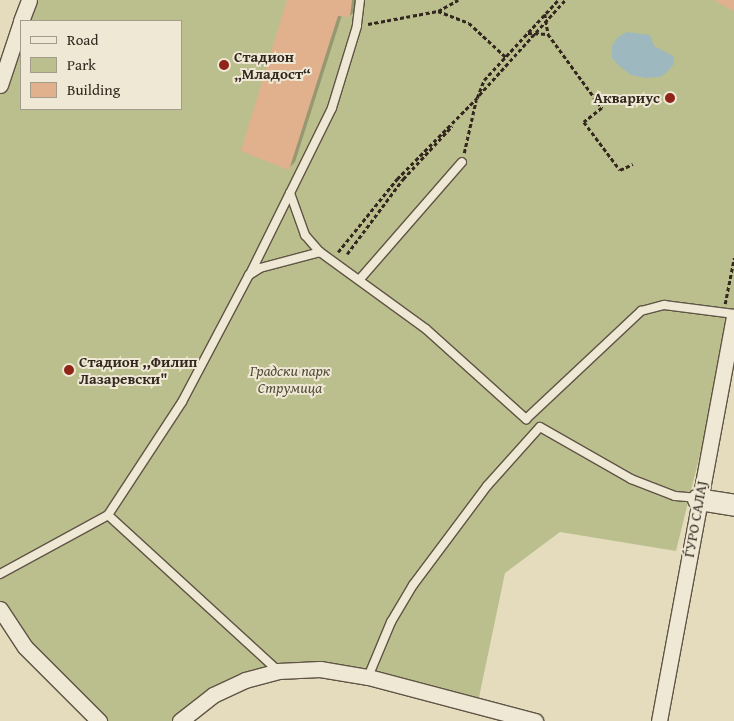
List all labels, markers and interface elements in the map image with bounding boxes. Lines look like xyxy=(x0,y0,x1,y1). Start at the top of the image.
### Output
legend xyxy=(20,20,182,110)
text: Road xyxy=(67,29,98,50)
place label: Стадион „Младост“ xyxy=(234,47,311,82)
text: Park xyxy=(67,54,96,75)
marker: Стадион „Младост“ xyxy=(218,59,230,71)
text: Building xyxy=(67,79,120,100)
place label: Аквариус xyxy=(593,89,660,107)
marker: Аквариус xyxy=(664,92,676,104)
place label: Стадион ,,Филип Лазаревски" xyxy=(79,352,198,387)
park label: Градски парк Струмица xyxy=(250,361,330,396)
marker: Стадион ,,Филип Лазаревски" xyxy=(63,364,75,376)
street label: ЃУРО САЛАЈ xyxy=(679,479,711,559)

